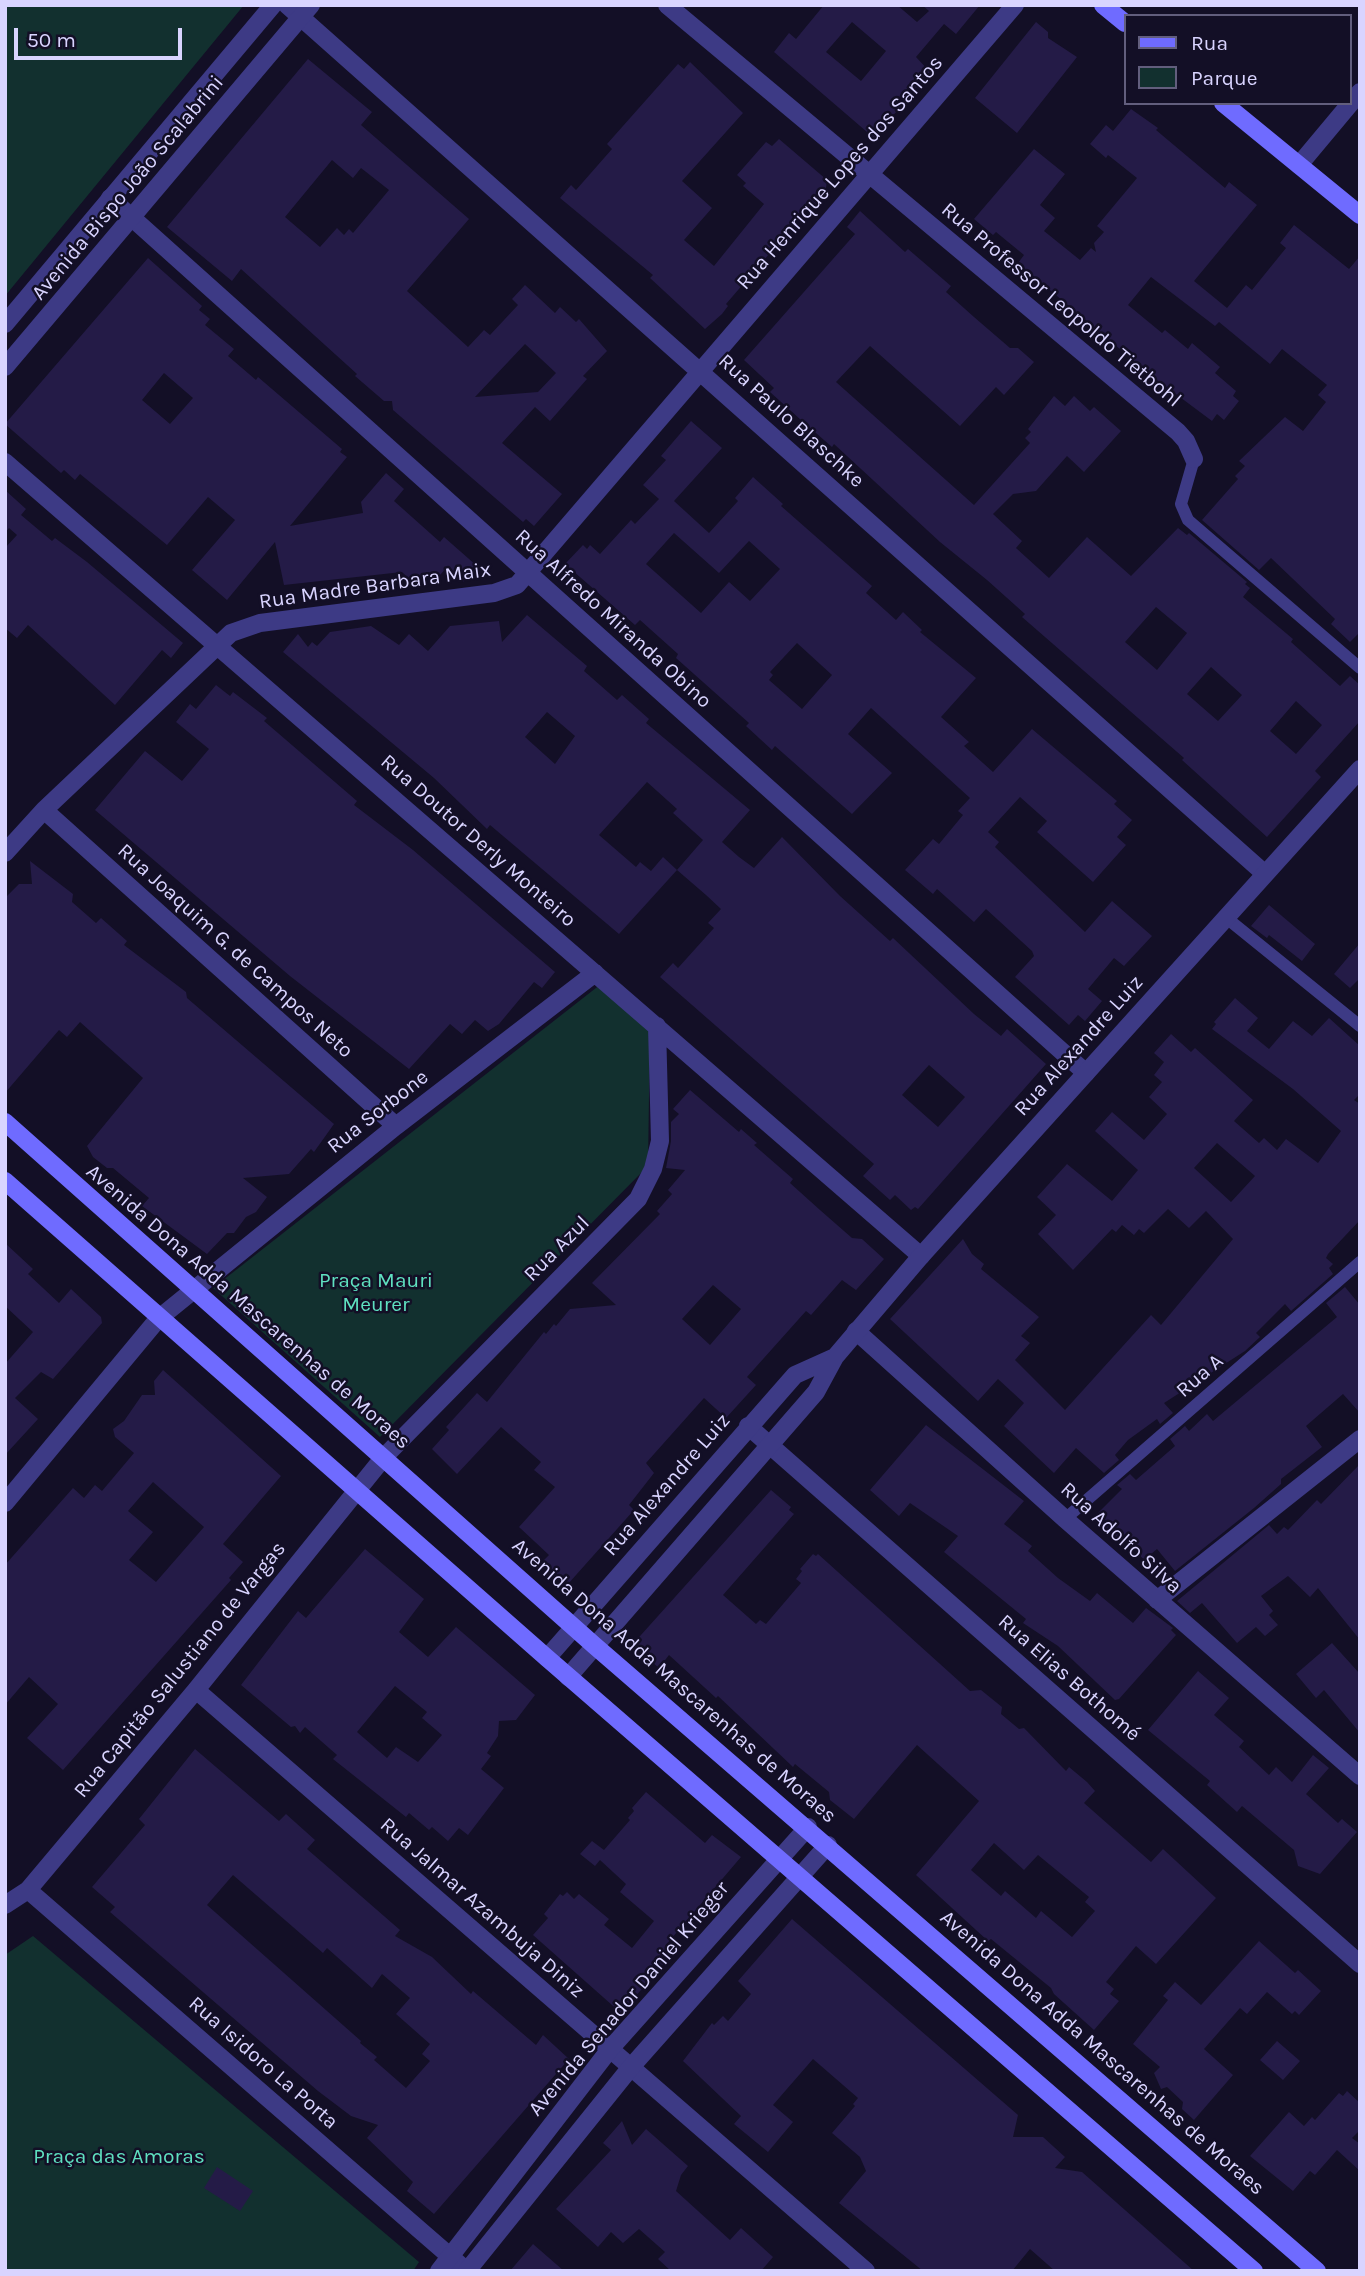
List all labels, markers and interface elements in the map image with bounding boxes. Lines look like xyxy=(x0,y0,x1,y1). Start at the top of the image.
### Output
scale bar xyxy=(18,14,186,58)
legend xyxy=(1124,14,1351,105)
text: 50 m xyxy=(27,28,76,52)
text: Rua xyxy=(1191,31,1228,55)
street label: Rua Henrique Lopes dos Santos xyxy=(731,51,949,295)
text: Parque xyxy=(1191,66,1258,90)
street label: Avenida Bispo João Scalabrini xyxy=(27,70,229,306)
street label: Rua Professor Leopoldo Tietbohl xyxy=(936,197,1186,413)
street label: Rua Paulo Blaschke xyxy=(713,349,869,493)
street label: Rua Alfredo Miranda Obino xyxy=(510,524,716,714)
street label: Rua Madre Barbara Maix xyxy=(257,557,493,615)
street label: Rua Doutor Derly Monteiro xyxy=(375,749,581,933)
street label: Rua Joaquim G. de Campos Neto xyxy=(112,838,358,1064)
street label: Rua Alexandre Luiz xyxy=(1009,971,1149,1121)
street label: Rua Sorbone xyxy=(322,1065,434,1159)
street label: Avenida Dona Adda Mascarenhas de Moraes xyxy=(81,1159,415,1455)
street label: Rua Azul xyxy=(519,1211,595,1287)
park label: Praça Mauri Meurer xyxy=(319,1268,433,1318)
street label: Rua A xyxy=(1171,1349,1229,1403)
street label: Rua Alexandre Luiz xyxy=(598,1409,736,1561)
street label: Rua Adolfo Silva xyxy=(1055,1477,1187,1599)
street label: Avenida Dona Adda Mascarenhas de Moraes xyxy=(507,1533,841,1829)
street label: Rua Capitão Salustiano de Vargas xyxy=(69,1537,291,1803)
street label: Rua Elias Bothomé xyxy=(993,1609,1145,1747)
street label: Rua Jalmar Azambuja Diniz xyxy=(375,1812,589,2004)
street label: Avenida Senador Daniel Krieger xyxy=(523,1876,735,2122)
street label: Avenida Dona Adda Mascarenhas de Moraes xyxy=(935,1905,1269,2201)
street label: Rua Isidoro La Porta xyxy=(183,1991,343,2135)
park label: Praça das Amoras xyxy=(33,2144,205,2170)

